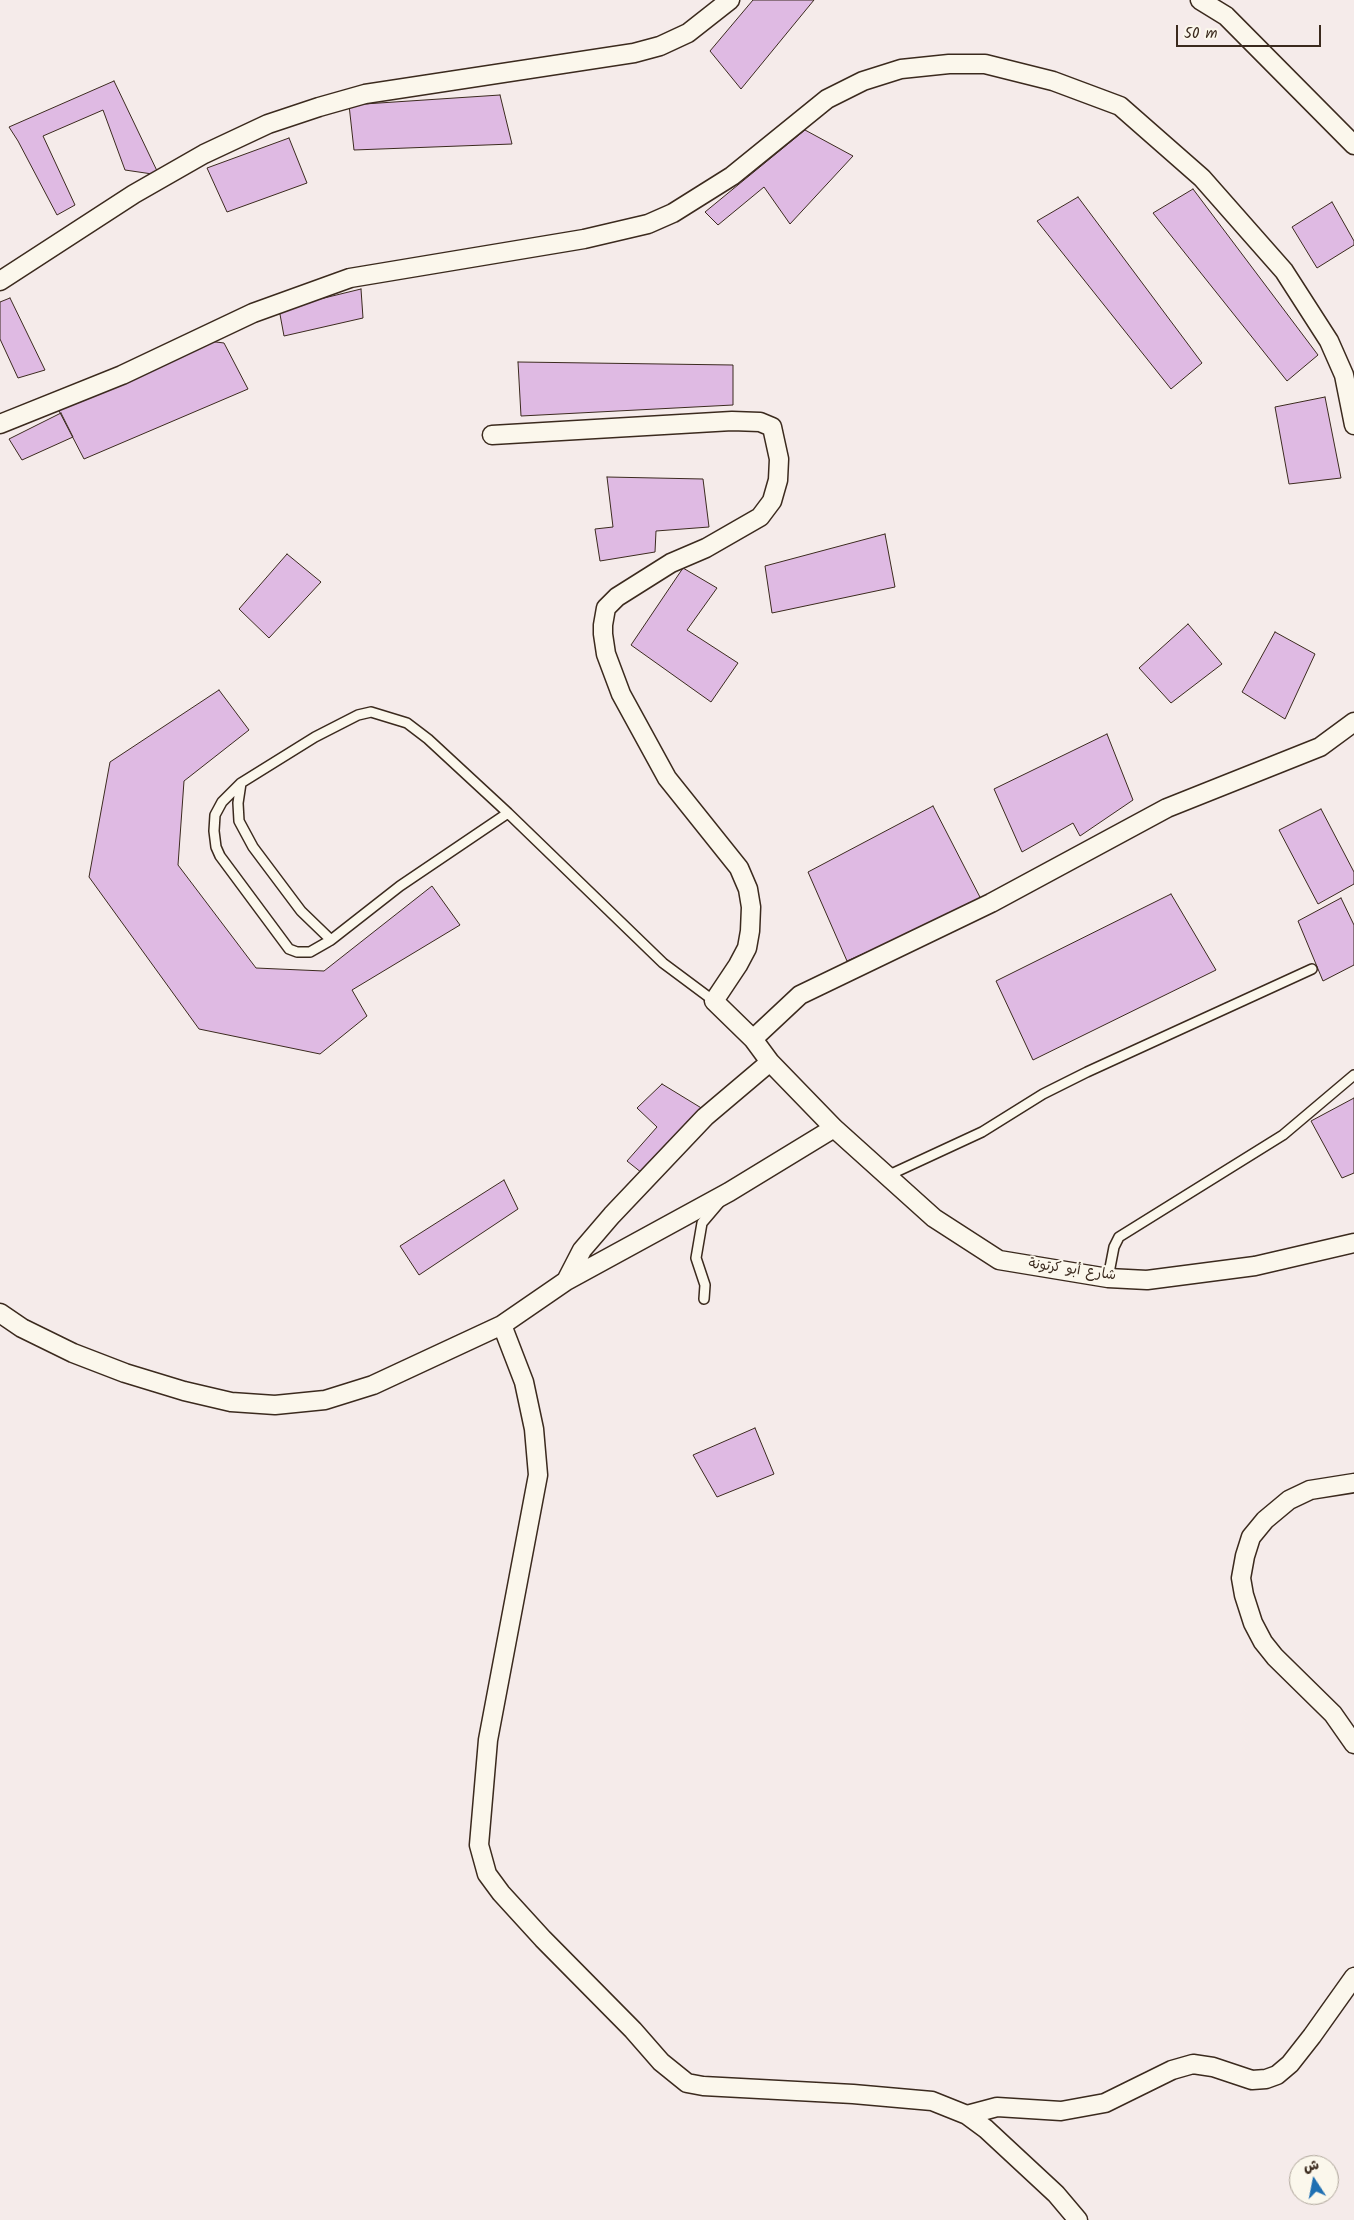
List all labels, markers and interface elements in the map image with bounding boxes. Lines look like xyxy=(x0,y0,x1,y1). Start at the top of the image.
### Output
scale bar xyxy=(1179,15,1324,47)
text: 50 m xyxy=(1184,22,1218,46)
street label: شارع أبو كرتونة xyxy=(1027,1257,1117,1285)
text: ش xyxy=(1302,2154,1321,2179)
north arrow xyxy=(1289,2155,1339,2205)

